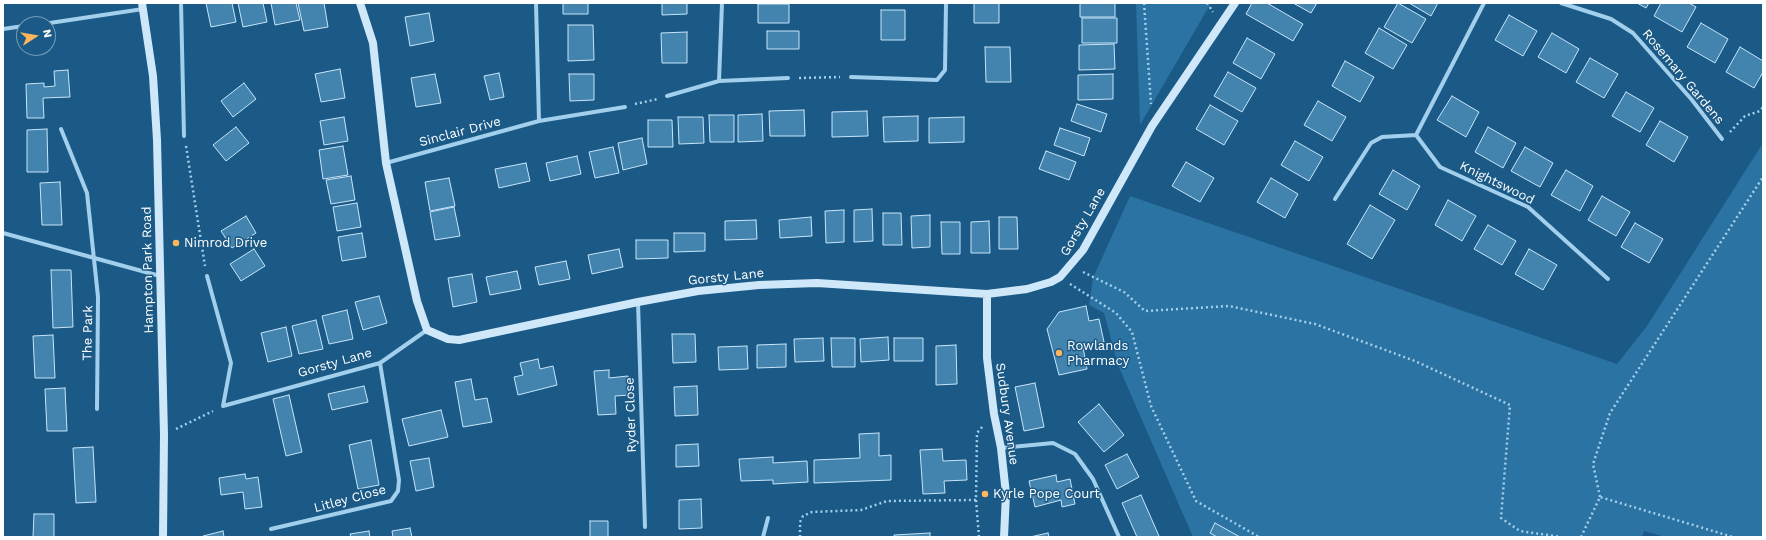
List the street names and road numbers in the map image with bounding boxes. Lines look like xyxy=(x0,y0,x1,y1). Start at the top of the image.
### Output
street label: Rosemary Gardens xyxy=(1639,26,1727,128)
street label: Sinclair Drive xyxy=(417,114,503,150)
street label: Knightswood xyxy=(1457,158,1537,208)
street label: Gorsty Lane xyxy=(1057,185,1109,259)
street label: Hampton Park Road xyxy=(139,206,157,334)
street label: Gorsty Lane xyxy=(687,265,765,289)
street label: The Park xyxy=(80,305,96,361)
street label: Gorsty Lane xyxy=(296,345,374,381)
street label: Sudbury Avenue xyxy=(992,362,1022,466)
street label: Ryder Close xyxy=(622,377,640,453)
street label: Litley Close xyxy=(312,482,388,516)

